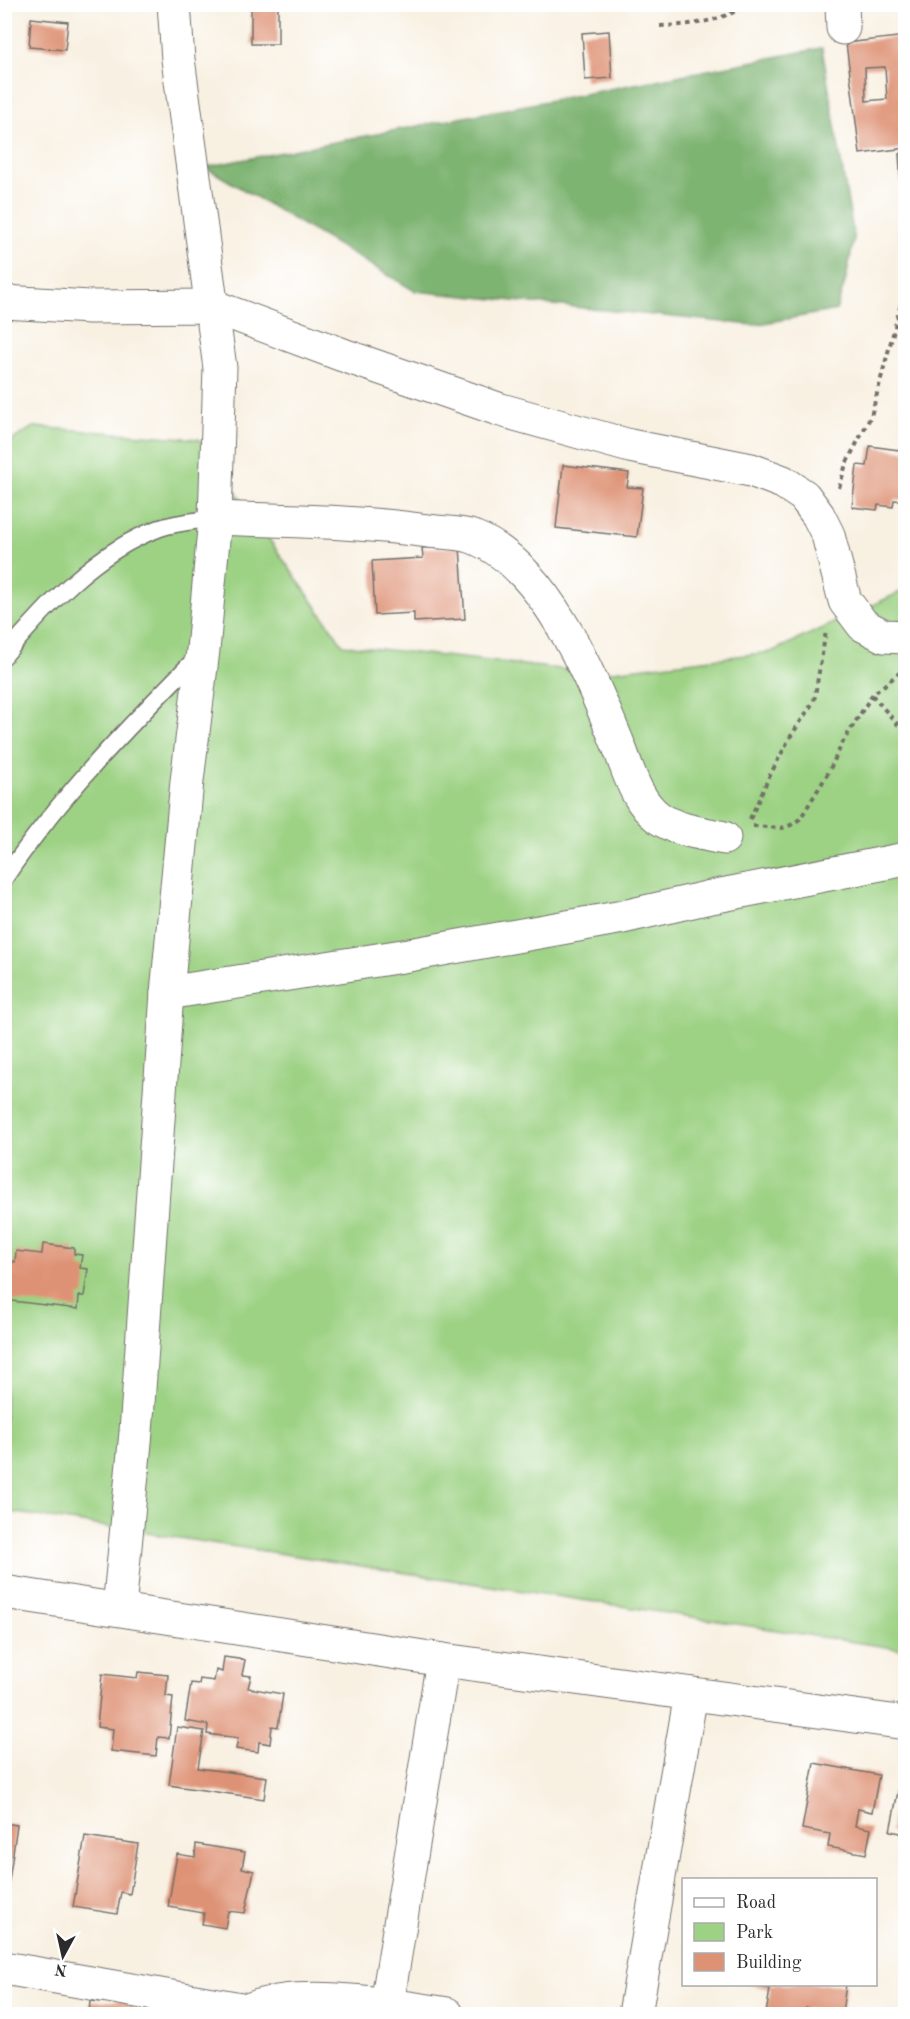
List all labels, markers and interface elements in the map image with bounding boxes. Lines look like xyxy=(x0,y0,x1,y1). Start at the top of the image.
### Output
legend xyxy=(682,1878,877,1986)
text: Road xyxy=(736,1894,776,1912)
text: Park xyxy=(736,1924,773,1942)
north arrow xyxy=(33,1926,93,1986)
text: Building xyxy=(736,1954,802,1972)
text: N xyxy=(53,1960,68,1978)

